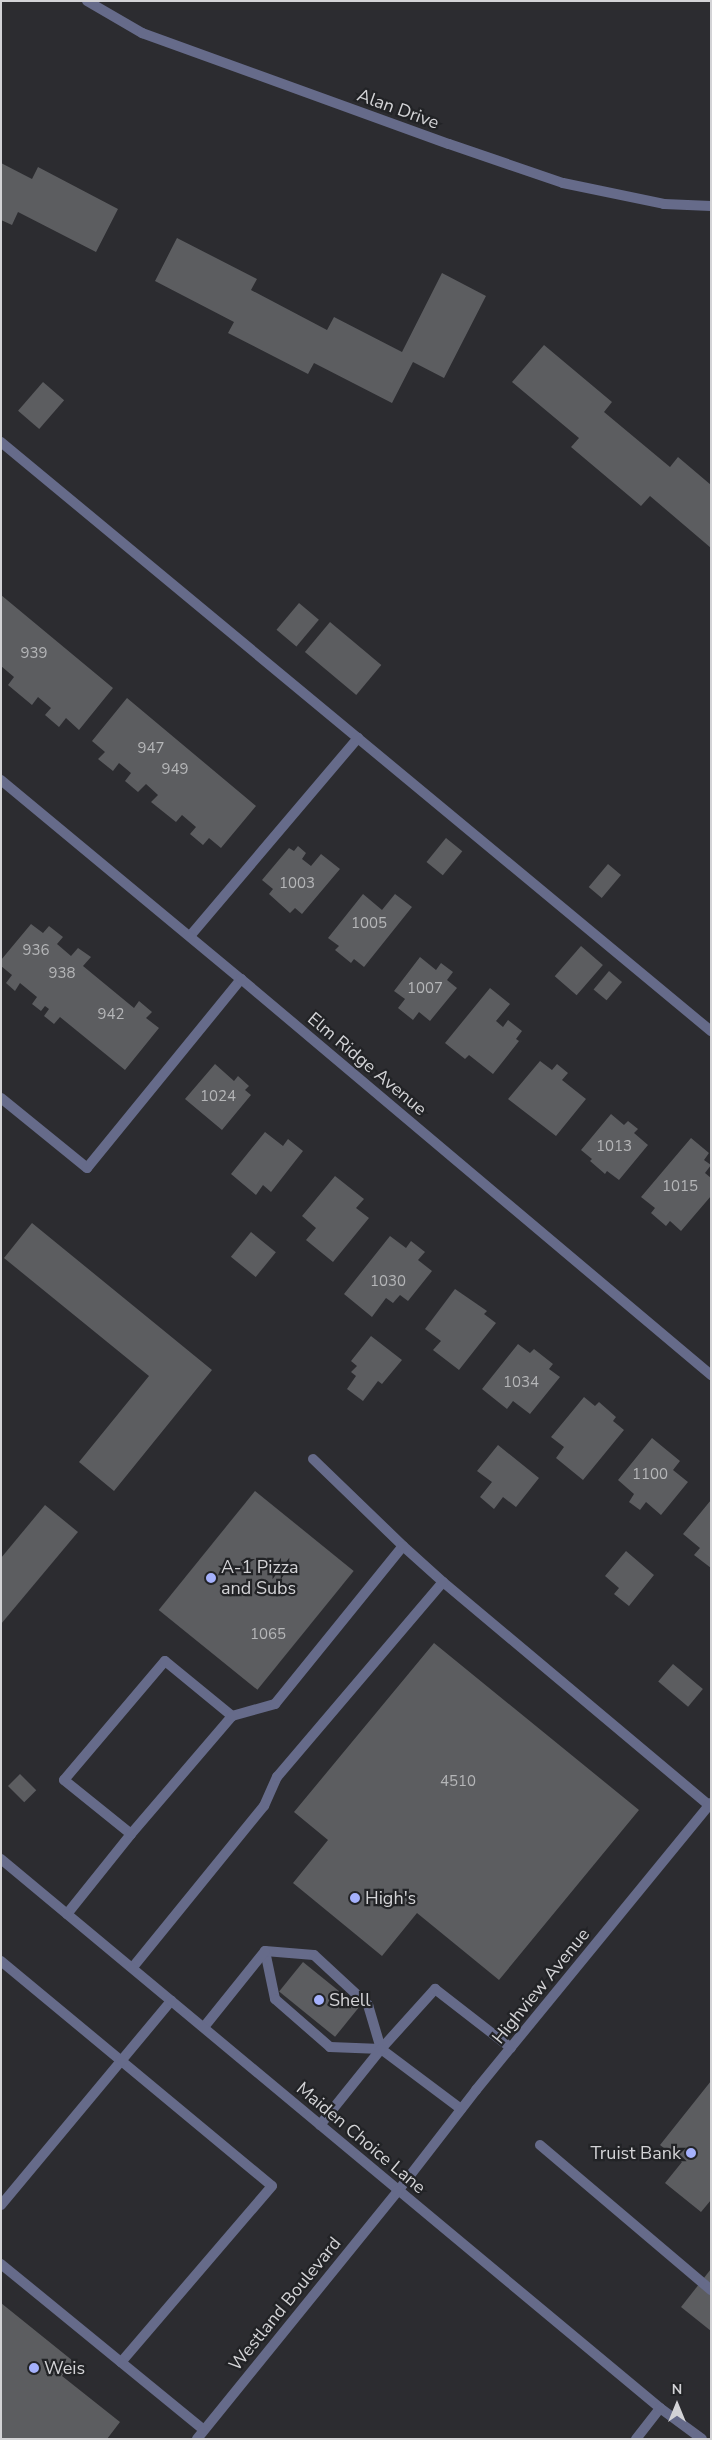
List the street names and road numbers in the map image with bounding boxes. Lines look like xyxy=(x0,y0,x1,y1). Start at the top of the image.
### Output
street label: Alan Drive xyxy=(354,84,442,134)
street label: Elm Ridge Avenue xyxy=(303,1008,431,1120)
street label: Highview Avenue xyxy=(488,1924,594,2048)
street label: Maiden Choice Lane xyxy=(292,2078,430,2198)
street label: Westland Boulevard xyxy=(224,2233,346,2375)

